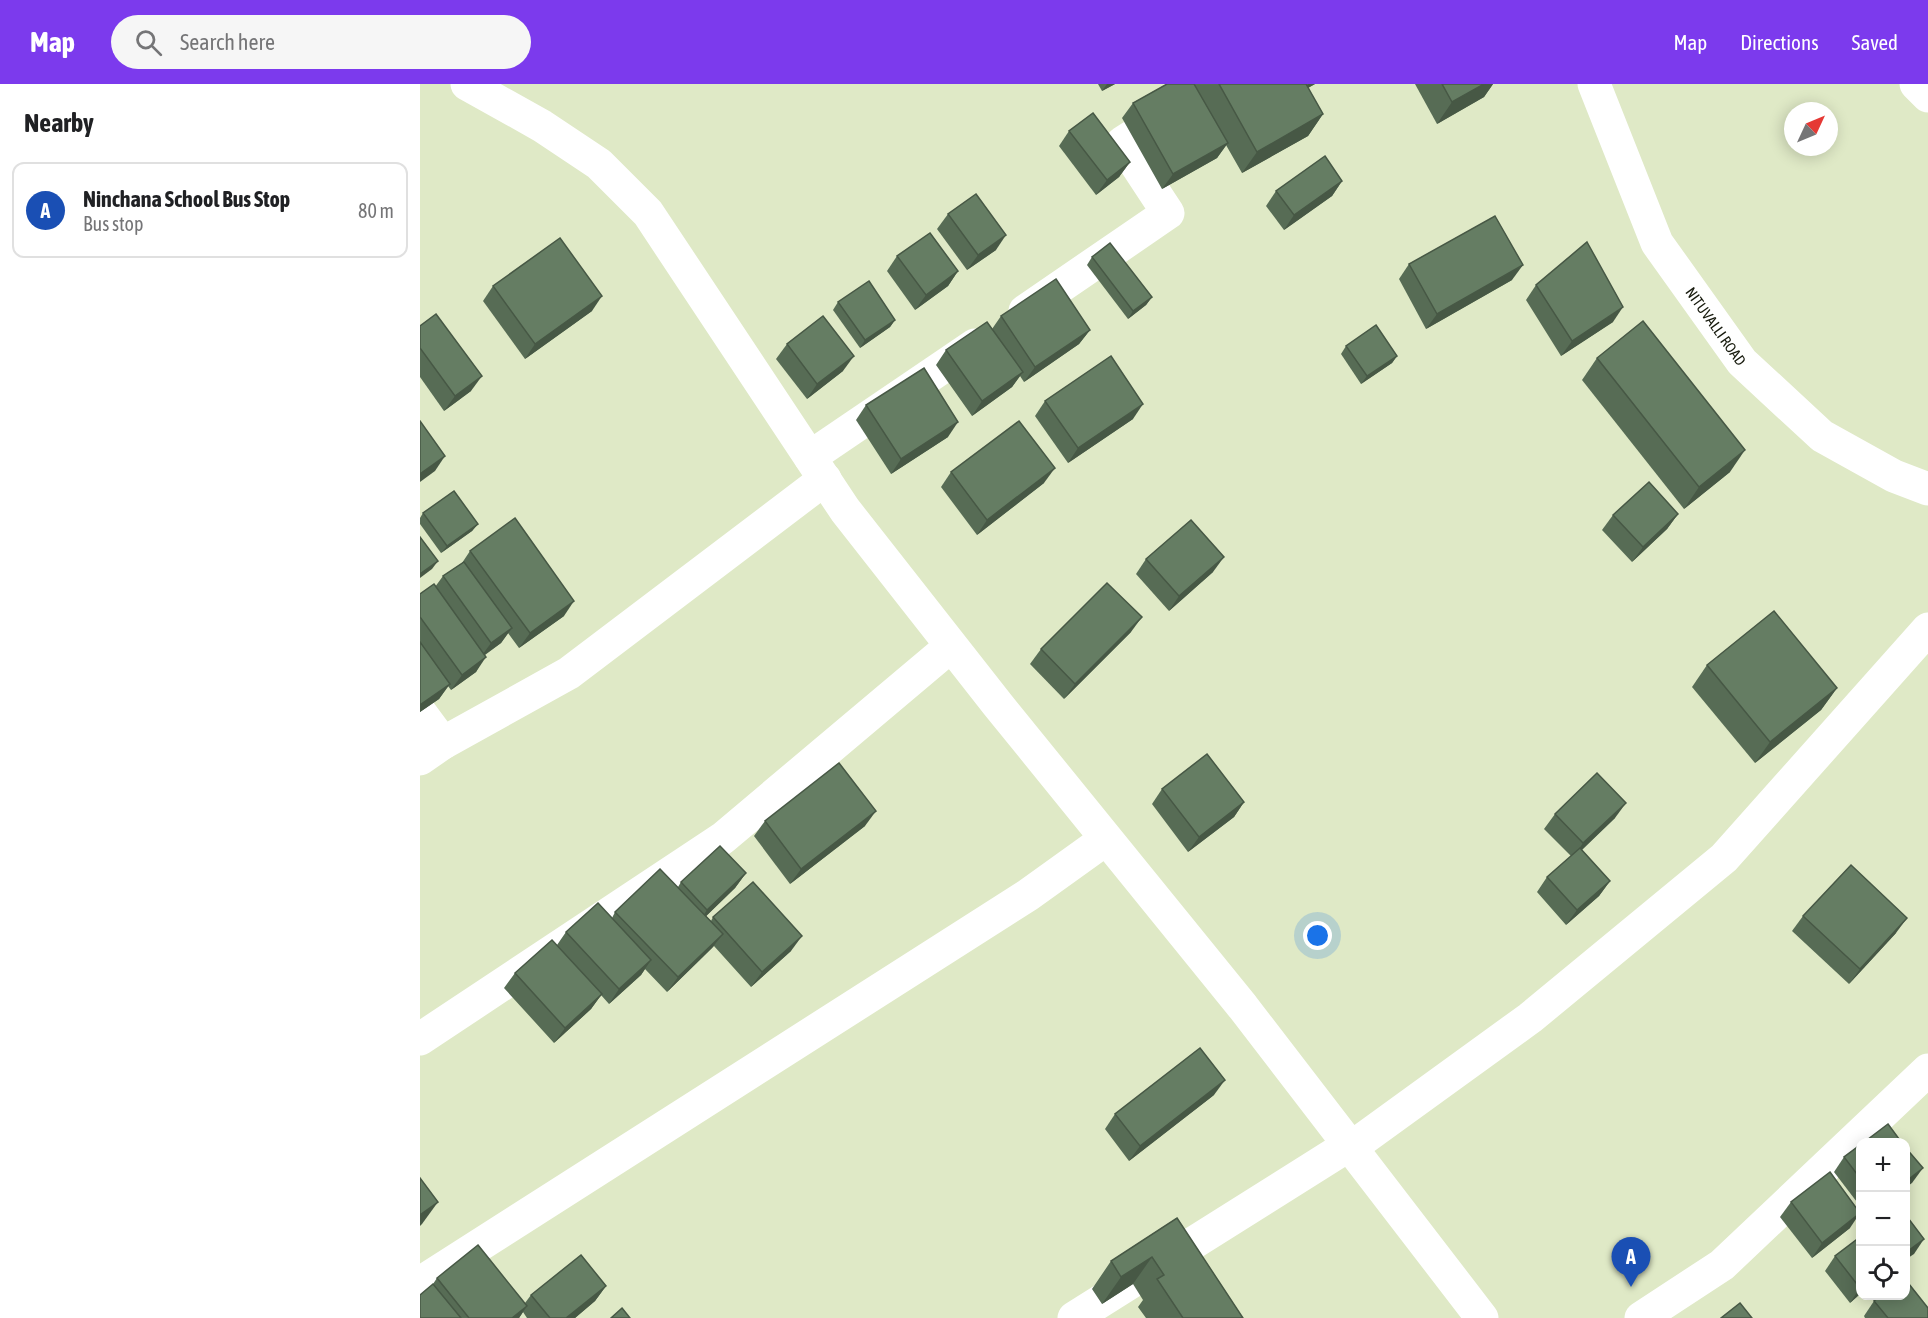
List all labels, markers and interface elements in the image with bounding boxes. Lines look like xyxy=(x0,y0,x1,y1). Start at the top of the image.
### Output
search box xyxy=(111,15,531,69)
text: Map xyxy=(30,26,75,58)
icon: search xyxy=(132,26,165,59)
text: Search here xyxy=(180,29,275,55)
text: Map xyxy=(1673,30,1707,54)
text: Directions xyxy=(1740,30,1819,54)
text: Saved xyxy=(1852,30,1898,54)
north arrow xyxy=(1784,102,1838,156)
text: Nearby xyxy=(24,108,94,138)
text: Ninchana School Bus Stop xyxy=(83,186,290,212)
text: A xyxy=(41,199,50,222)
text: 80 m xyxy=(358,199,394,222)
text: Bus stop xyxy=(83,212,143,235)
street label: NITUVALLI ROAD xyxy=(1683,284,1750,368)
your location xyxy=(1303,921,1332,950)
map controls xyxy=(1856,1138,1910,1300)
button: + xyxy=(1856,1138,1910,1192)
button: − xyxy=(1856,1192,1910,1246)
pin: A xyxy=(1612,1238,1650,1287)
button: locate xyxy=(1856,1246,1910,1300)

